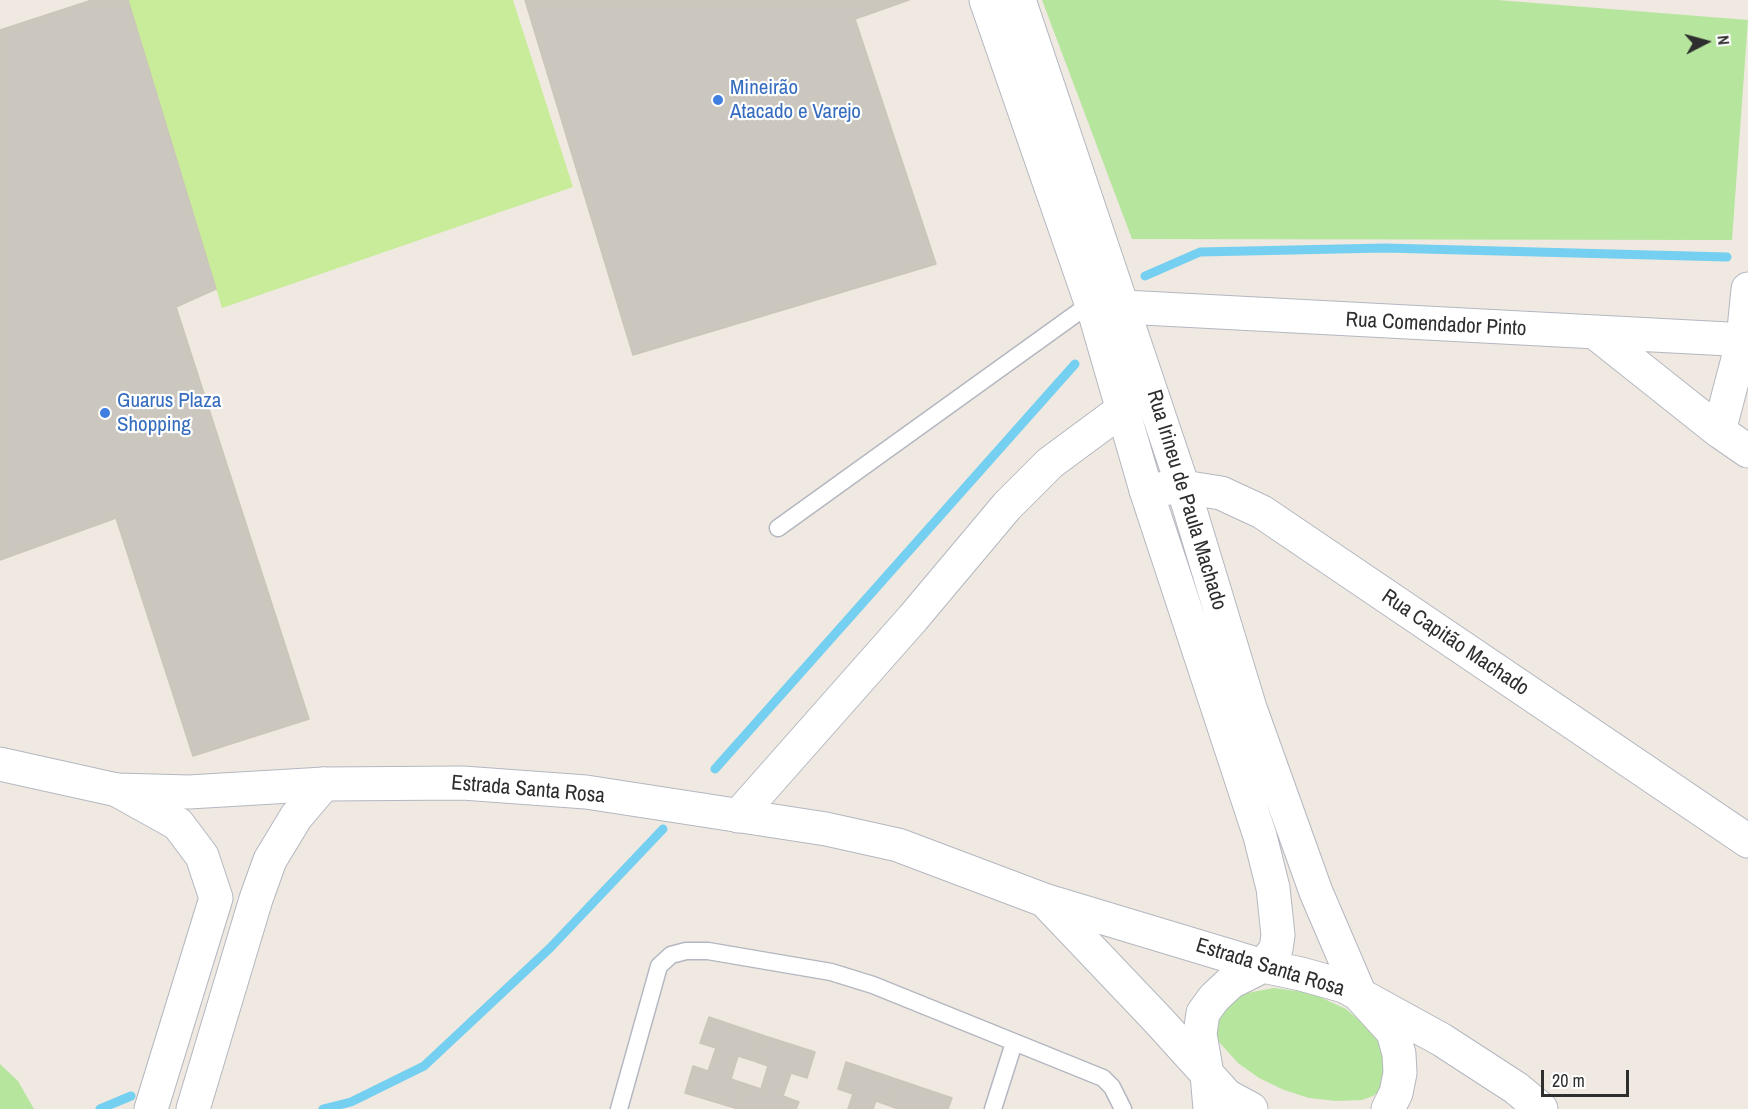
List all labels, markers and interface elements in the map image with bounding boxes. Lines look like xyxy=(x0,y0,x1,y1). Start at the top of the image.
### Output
north arrow xyxy=(1676,12,1736,72)
text: N xyxy=(1712,34,1735,46)
place label: Mineirão Atacado e Varejo xyxy=(730,75,861,125)
marker: Mineirão Atacado e Varejo xyxy=(711,93,725,107)
street label: Rua Comendador Pinto xyxy=(1345,308,1527,342)
street label: Rua Irineu de Paula Machado xyxy=(1141,387,1231,613)
place label: Guarus Plaza Shopping xyxy=(117,388,221,438)
marker: Guarus Plaza Shopping xyxy=(98,406,112,420)
street label: Rua Capitão Machado xyxy=(1377,584,1533,702)
street label: Estrada Santa Rosa xyxy=(450,771,606,809)
street label: Estrada Santa Rosa xyxy=(1193,933,1347,1003)
scale bar xyxy=(1544,1058,1632,1096)
text: 20 m xyxy=(1552,1068,1585,1093)

